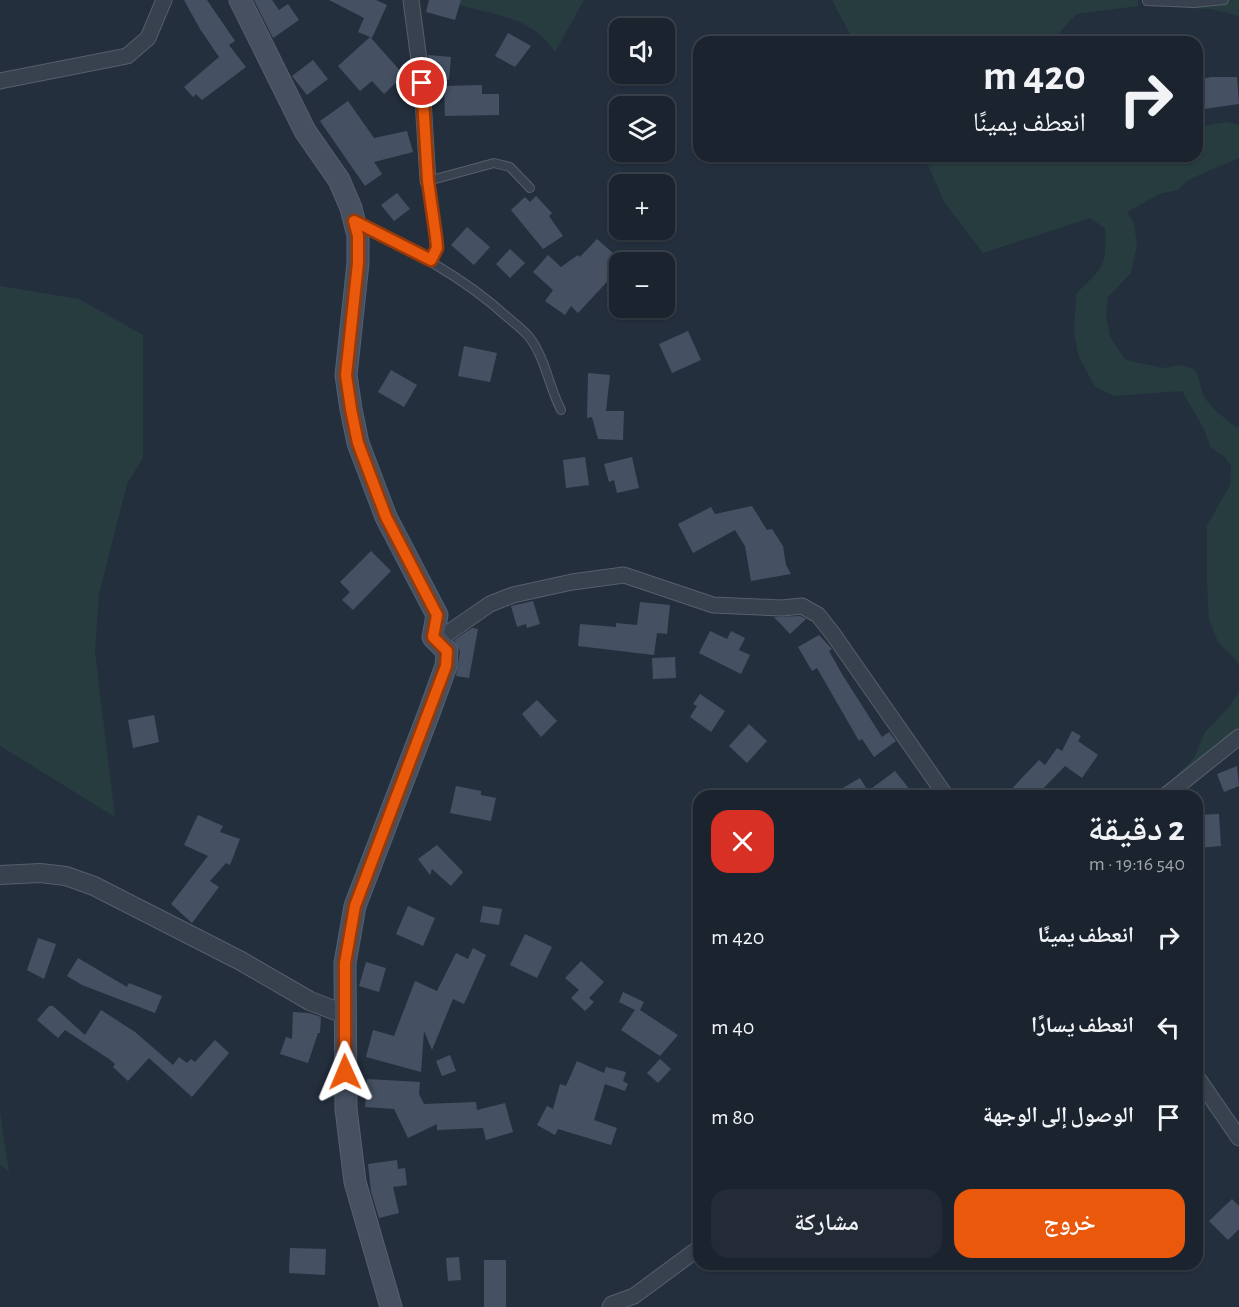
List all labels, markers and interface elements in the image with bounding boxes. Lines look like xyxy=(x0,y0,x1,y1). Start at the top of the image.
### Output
map controls xyxy=(609,18,675,318)
button: sound xyxy=(609,18,675,84)
text: 420 m xyxy=(983,55,1086,97)
pin xyxy=(396,57,447,108)
icon: right xyxy=(1107,60,1185,138)
icon: arrive xyxy=(405,66,438,99)
button: layers xyxy=(609,96,675,162)
text: انعطف يمينًا xyxy=(973,109,1086,136)
button: + xyxy=(609,174,675,240)
button: − xyxy=(609,252,675,318)
button: close xyxy=(711,810,774,873)
text: 2 دقيقة xyxy=(1088,811,1185,847)
text: 540 m · 19:16 xyxy=(1089,854,1185,874)
icon: right xyxy=(1152,921,1185,954)
text: انعطف يمينًا xyxy=(1037,924,1134,946)
text: 420 m xyxy=(711,926,764,948)
icon: left xyxy=(1152,1011,1185,1044)
text: انعطف يسارًا xyxy=(1031,1014,1134,1036)
text: 40 m xyxy=(711,1016,754,1038)
position arrow xyxy=(313,1040,377,1104)
icon: arrive xyxy=(1152,1101,1185,1134)
text: الوصول إلى الوجهة xyxy=(983,1104,1134,1126)
text: 80 m xyxy=(711,1106,754,1128)
button: مشاركة xyxy=(711,1189,942,1258)
button: خروج xyxy=(954,1189,1185,1258)

